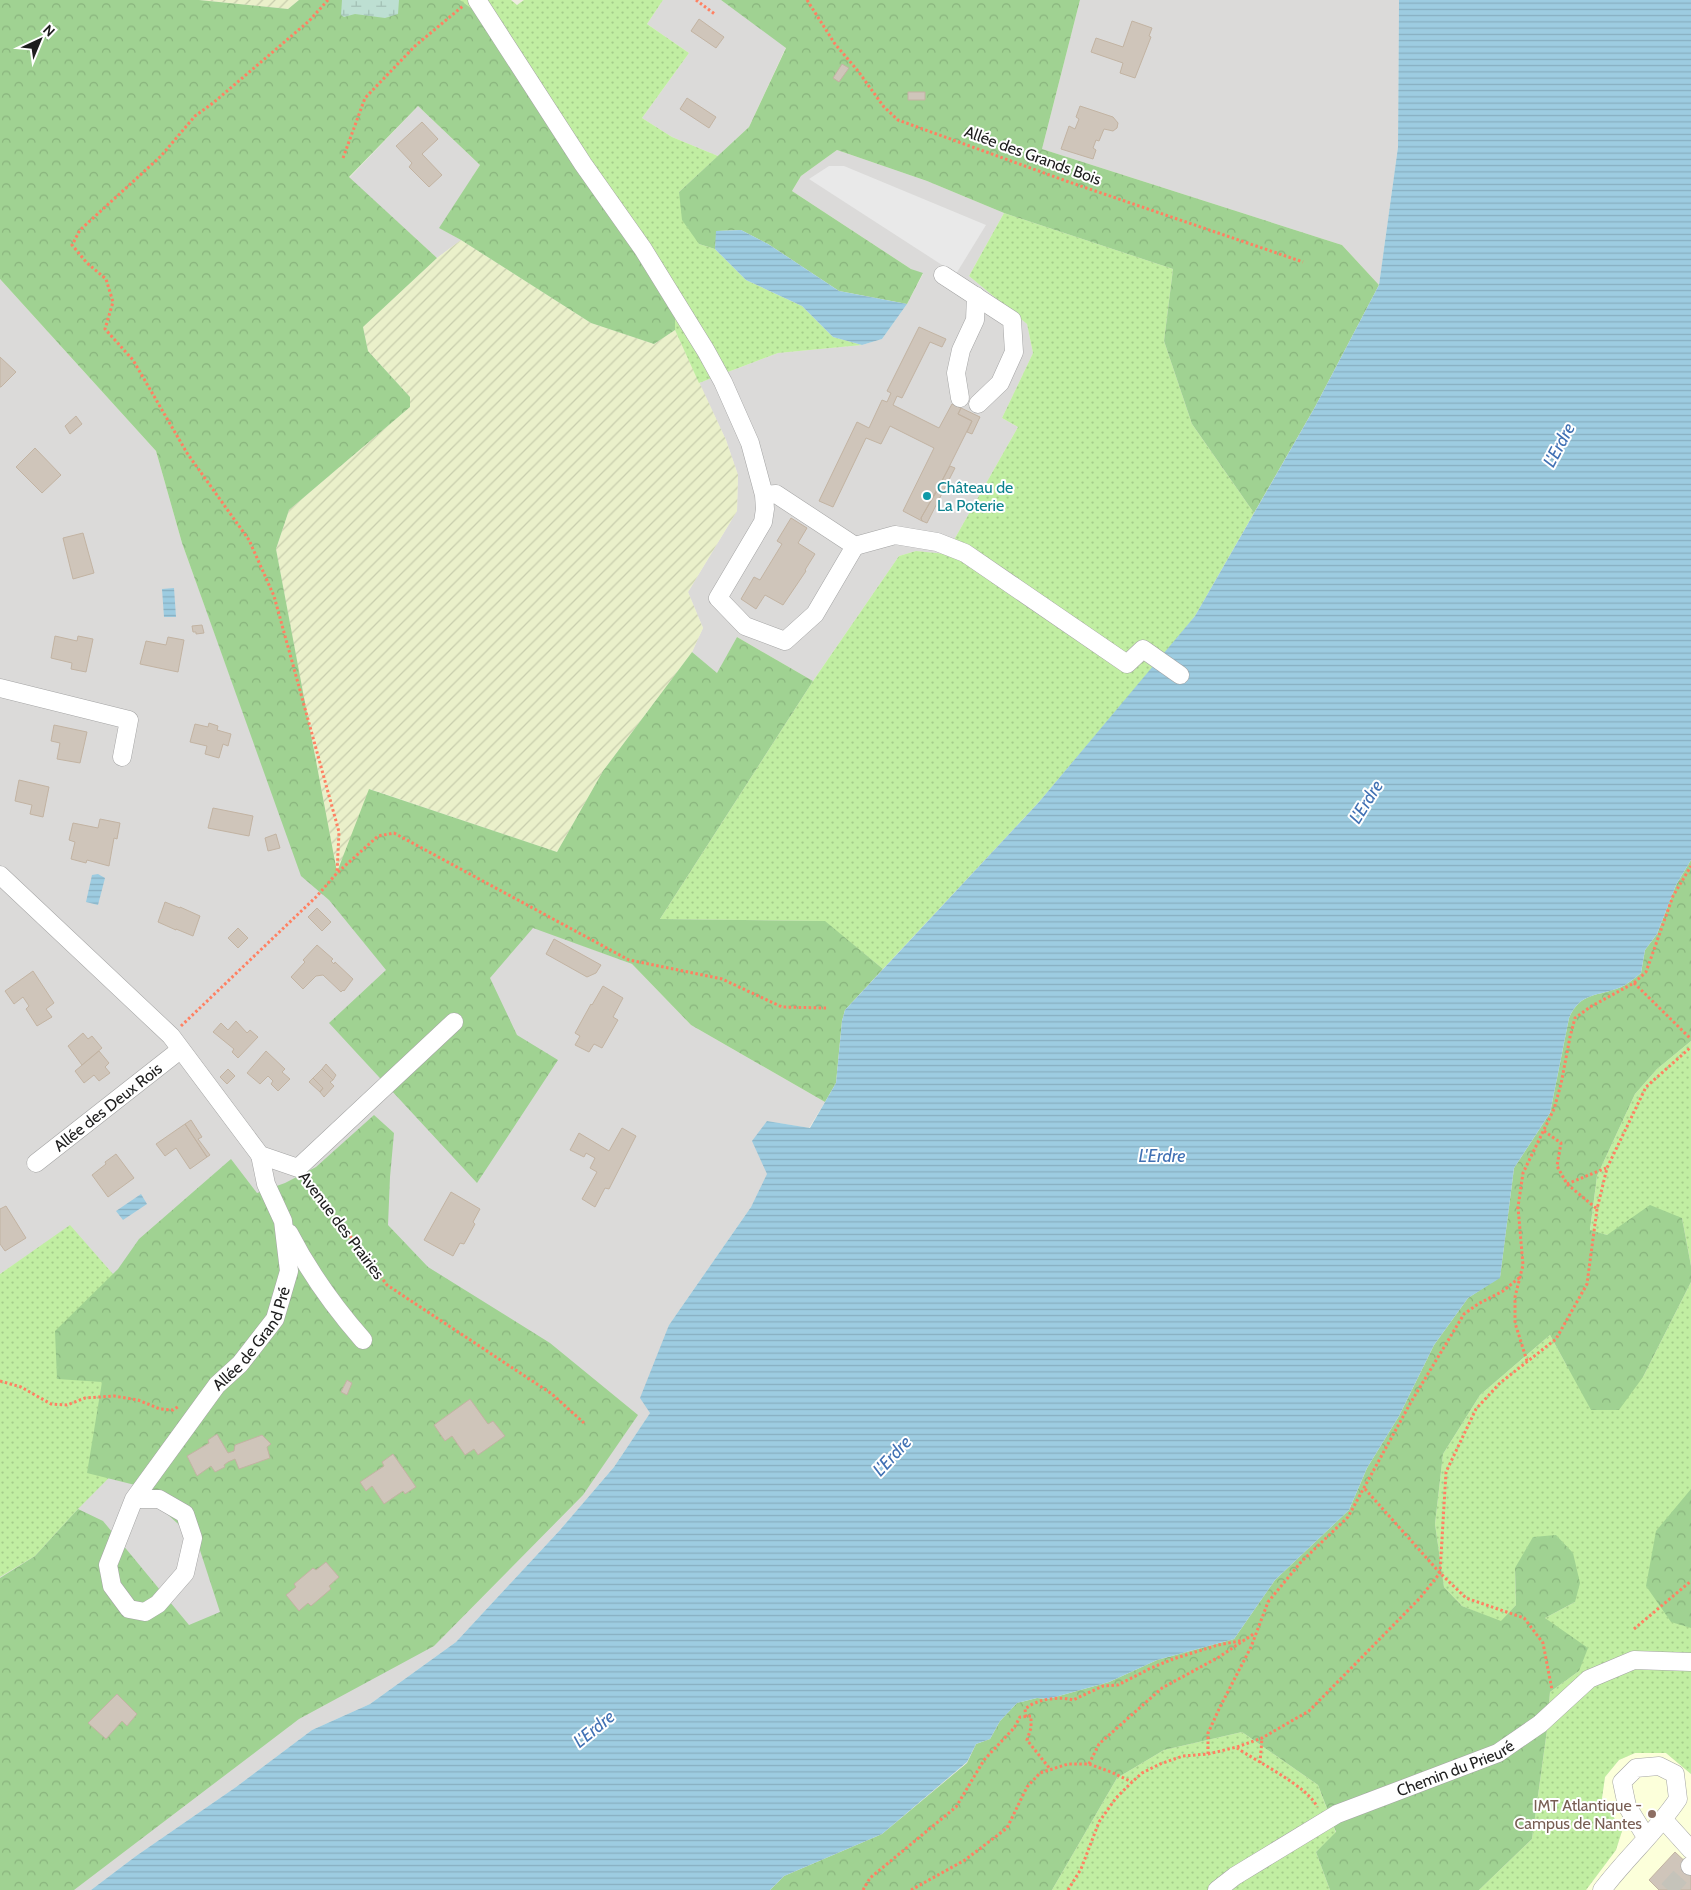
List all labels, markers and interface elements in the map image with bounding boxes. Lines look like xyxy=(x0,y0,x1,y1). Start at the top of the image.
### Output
north arrow xyxy=(15,15,65,65)
text: N xyxy=(39,21,59,41)
street label: Allée des Grands Bois xyxy=(962,122,1104,189)
water label: L'Erdre xyxy=(1538,419,1580,471)
place label: Château de La Poterie xyxy=(937,478,1013,515)
marker: Château de La Poterie xyxy=(921,490,933,502)
water label: L'Erdre xyxy=(1344,776,1388,828)
street label: Allée des Deux Rois xyxy=(50,1059,166,1155)
water label: L'Erdre xyxy=(1139,1145,1185,1167)
street label: Avenue des Prairies xyxy=(295,1168,389,1283)
street label: Allée de Grand Pré xyxy=(209,1284,294,1395)
water label: L'Erdre xyxy=(868,1431,916,1481)
water label: L'Erdre xyxy=(569,1706,619,1752)
street label: Chemin du Prieuré xyxy=(1394,1736,1518,1801)
place label: IMT Atlantique - Campus de Nantes xyxy=(1514,1796,1642,1833)
marker: IMT Atlantique - Campus de Nantes xyxy=(1646,1808,1658,1820)

